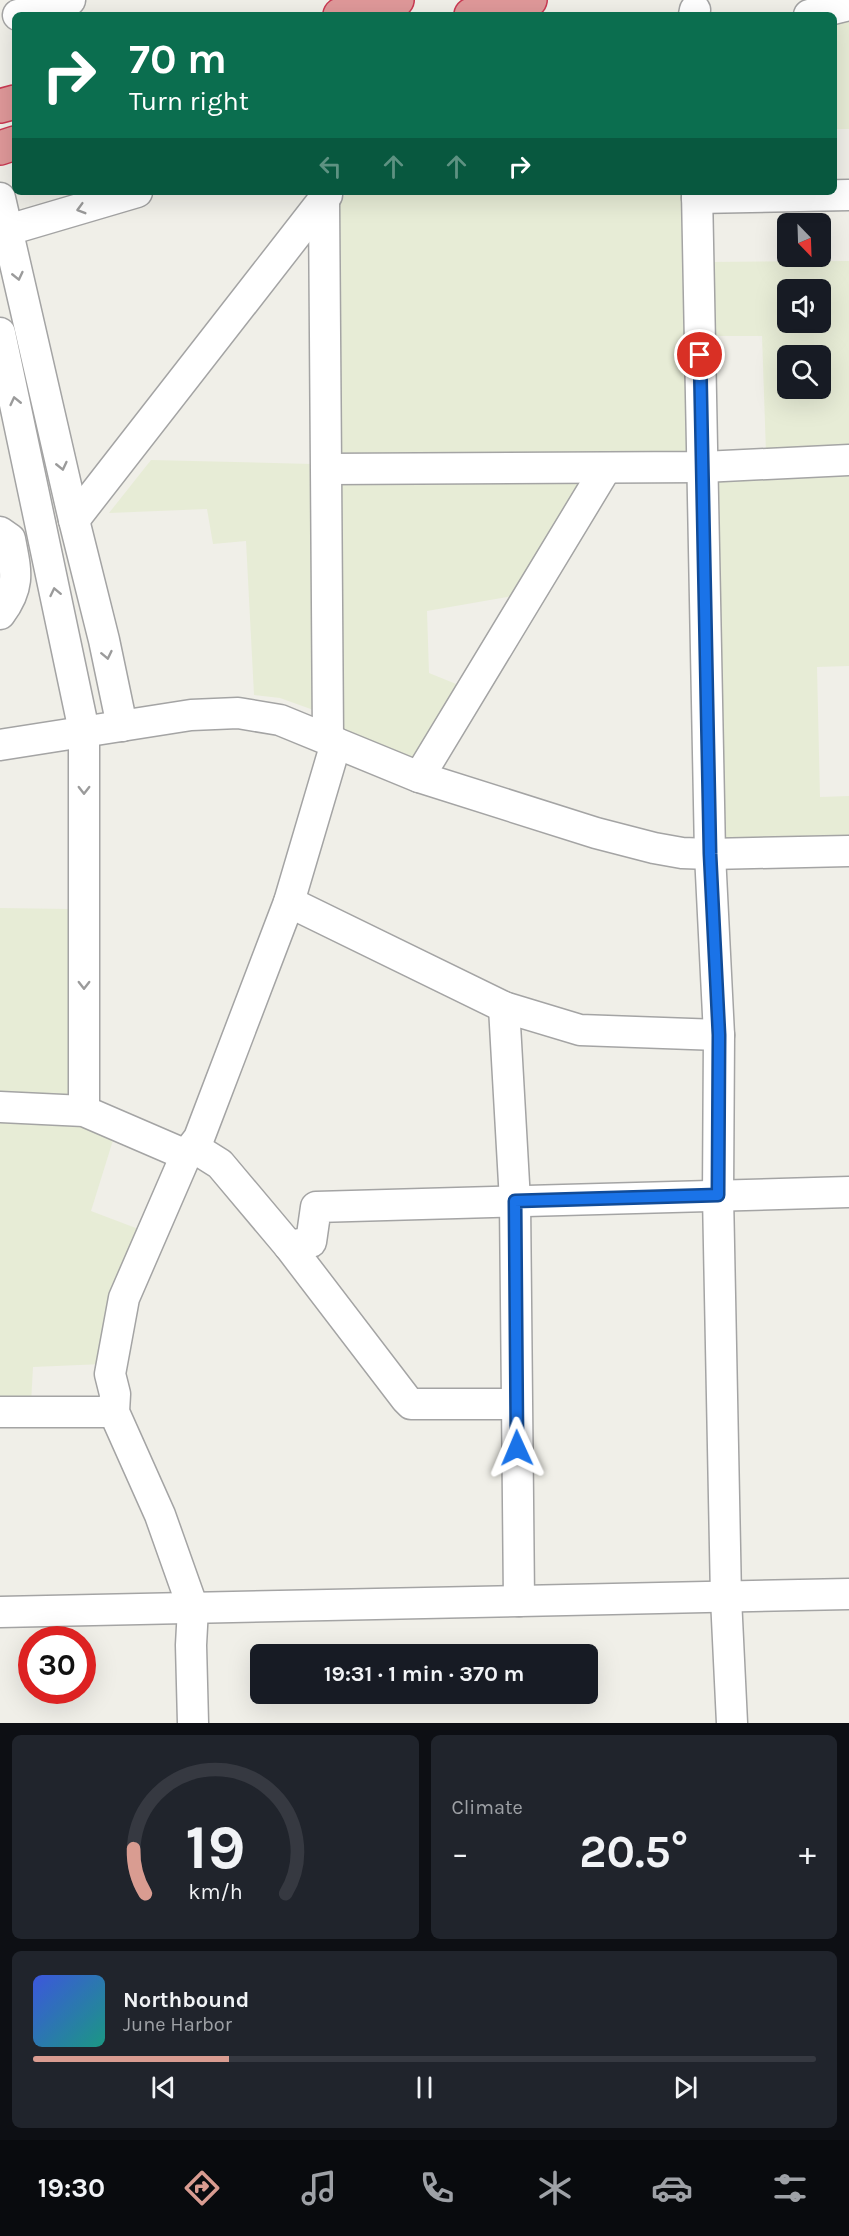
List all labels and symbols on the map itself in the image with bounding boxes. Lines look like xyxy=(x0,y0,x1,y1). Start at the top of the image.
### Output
one-way arrow xyxy=(76,202,87,214)
north arrow xyxy=(777,213,831,267)
one-way arrow xyxy=(11,271,24,281)
pin xyxy=(674,329,725,380)
one-way arrow xyxy=(9,396,22,406)
one-way arrow xyxy=(55,461,68,471)
one-way arrow xyxy=(49,587,62,597)
one-way arrow xyxy=(100,650,113,660)
one-way arrow xyxy=(78,785,90,794)
one-way arrow xyxy=(78,980,90,989)
position arrow xyxy=(485,1416,549,1480)
speed limit sign: 30 xyxy=(18,1626,96,1704)

